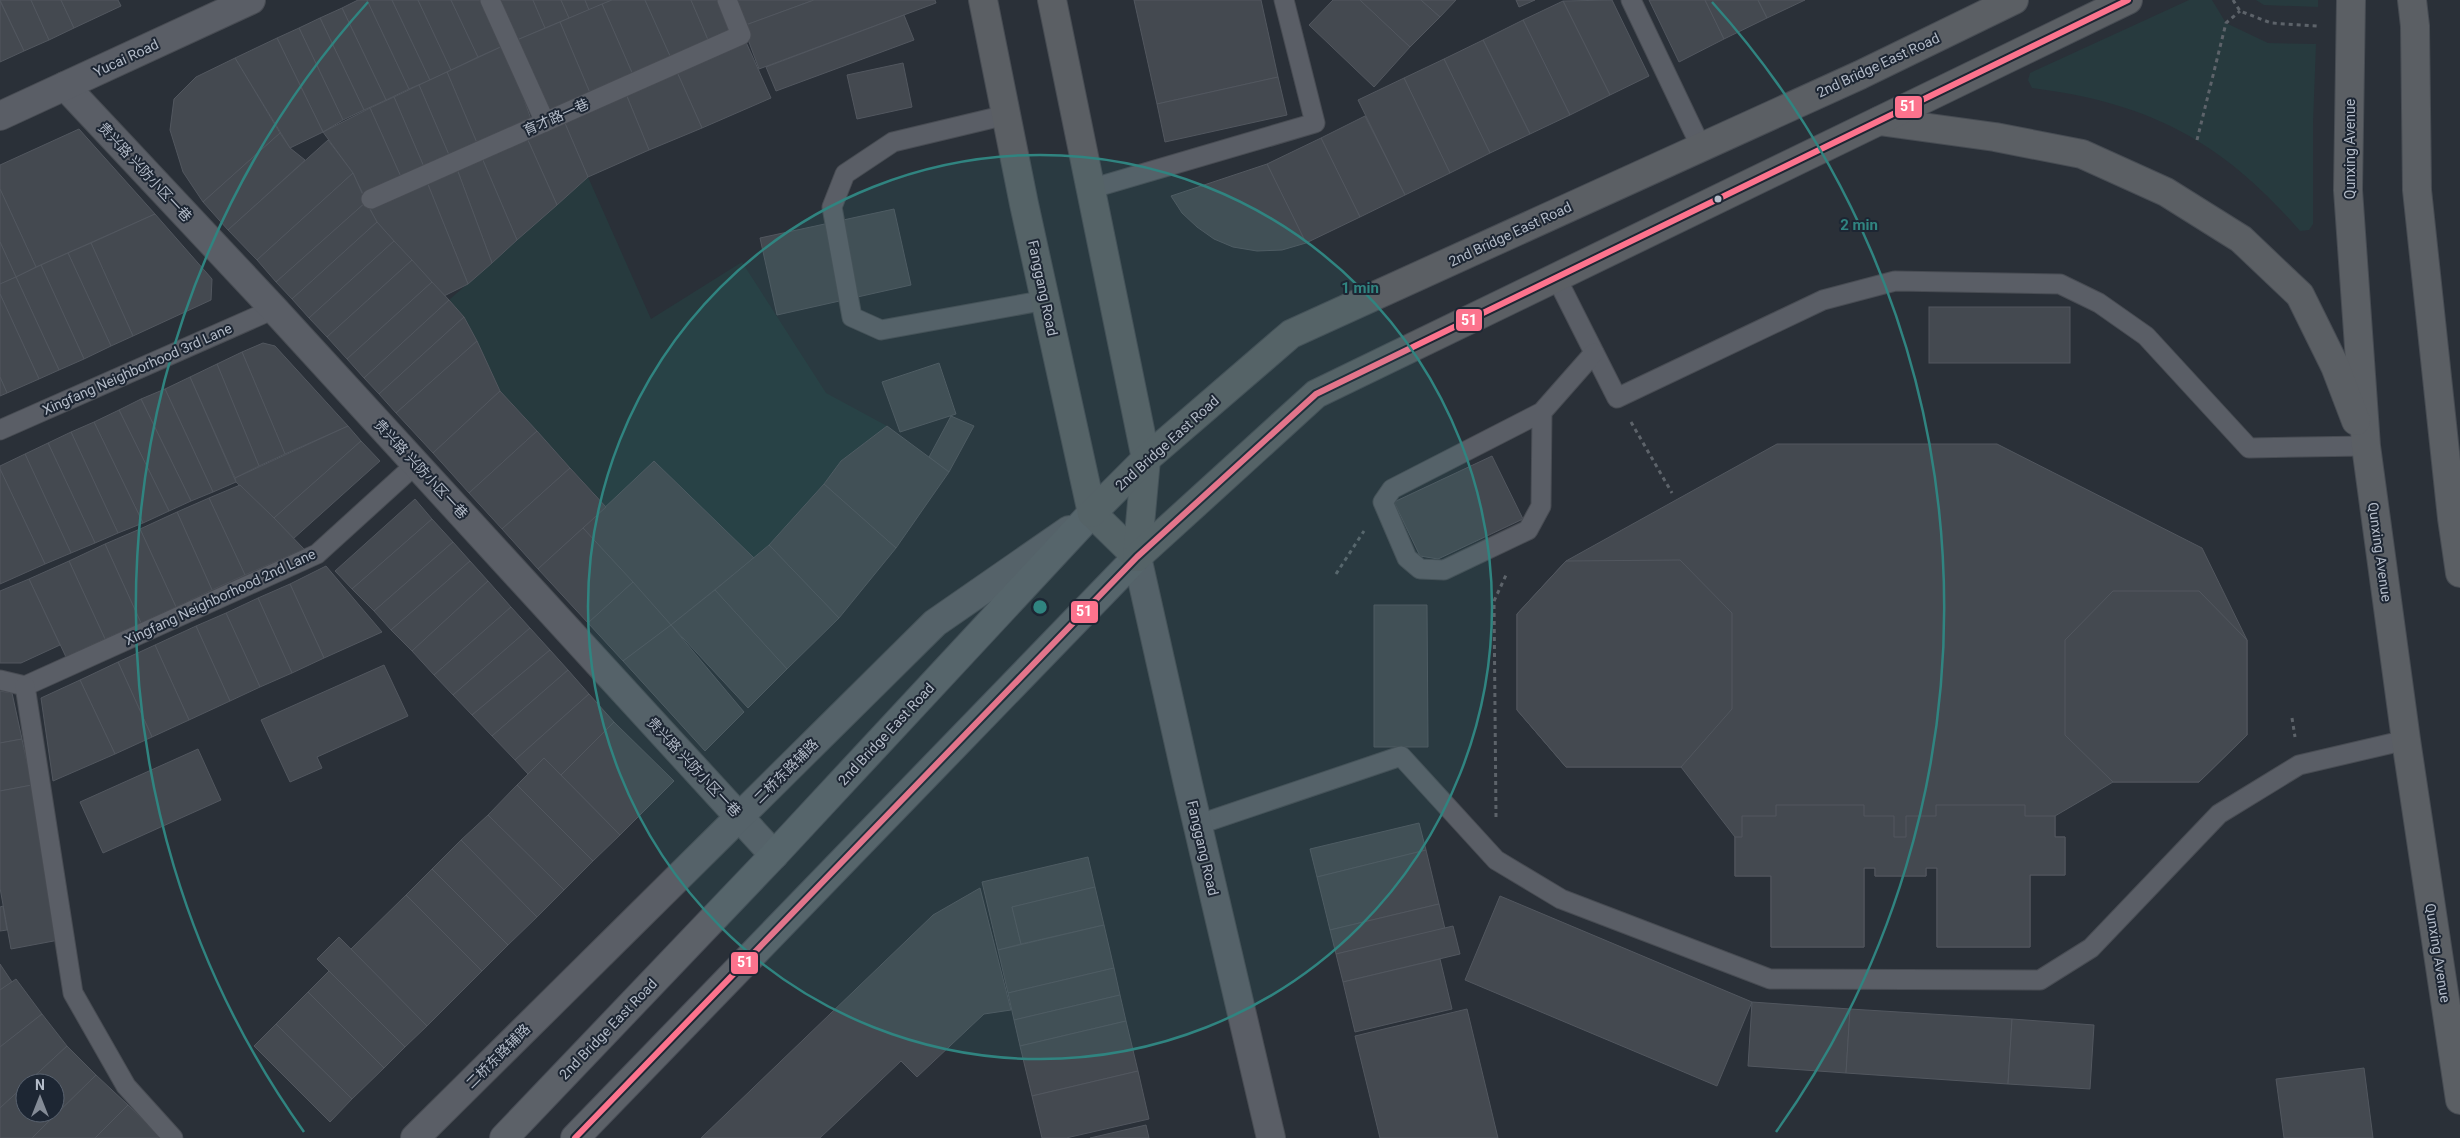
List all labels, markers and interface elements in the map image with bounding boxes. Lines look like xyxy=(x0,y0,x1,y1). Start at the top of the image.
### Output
street label: 2nd Bridge East Road xyxy=(1814,30,1942,100)
street label: Yucai Road xyxy=(91,36,161,80)
street label: 育才路一巷 xyxy=(521,95,591,139)
line badge: 51 xyxy=(1894,95,1923,119)
text: 51 xyxy=(1900,98,1916,114)
street label: Qunxing Avenue xyxy=(2342,99,2358,199)
street label: 贵兴路 兴防小区一巷 xyxy=(95,119,195,225)
unlabelled marker xyxy=(1713,194,1723,204)
street label: 2nd Bridge East Road xyxy=(1446,199,1574,269)
text: 2 min xyxy=(1840,216,1878,234)
street label: Fanggang Road xyxy=(1025,239,1061,337)
text: 1 min xyxy=(1341,279,1379,297)
line badge: 51 xyxy=(1455,308,1483,332)
text: 51 xyxy=(1461,312,1477,328)
street label: Xingfang Neighborhood 3rd Lane xyxy=(40,320,234,418)
street label: 2nd Bridge East Road xyxy=(1112,392,1222,494)
street label: 贵兴路 兴防小区一巷 xyxy=(371,416,471,522)
street label: Qunxing Avenue xyxy=(2365,501,2395,603)
street label: Xingfang Neighborhood 2nd Lane xyxy=(122,546,318,648)
centre of rings xyxy=(1031,598,1049,616)
line badge: 51 xyxy=(1070,600,1099,624)
text: 51 xyxy=(1076,603,1092,619)
street label: 2nd Bridge East Road xyxy=(835,680,937,788)
street label: 贵兴路 兴防小区一巷 xyxy=(644,714,744,820)
street label: 二桥东路辅路 xyxy=(751,736,821,806)
street label: Fanggang Road xyxy=(1184,799,1222,897)
street label: Qunxing Avenue xyxy=(2422,902,2454,1004)
line badge: 51 xyxy=(730,951,759,975)
text: 51 xyxy=(737,954,753,970)
street label: 2nd Bridge East Road xyxy=(556,975,660,1083)
street label: 二桥东路辅路 xyxy=(463,1021,533,1091)
north arrow xyxy=(15,1073,65,1123)
text: N xyxy=(35,1077,45,1093)

